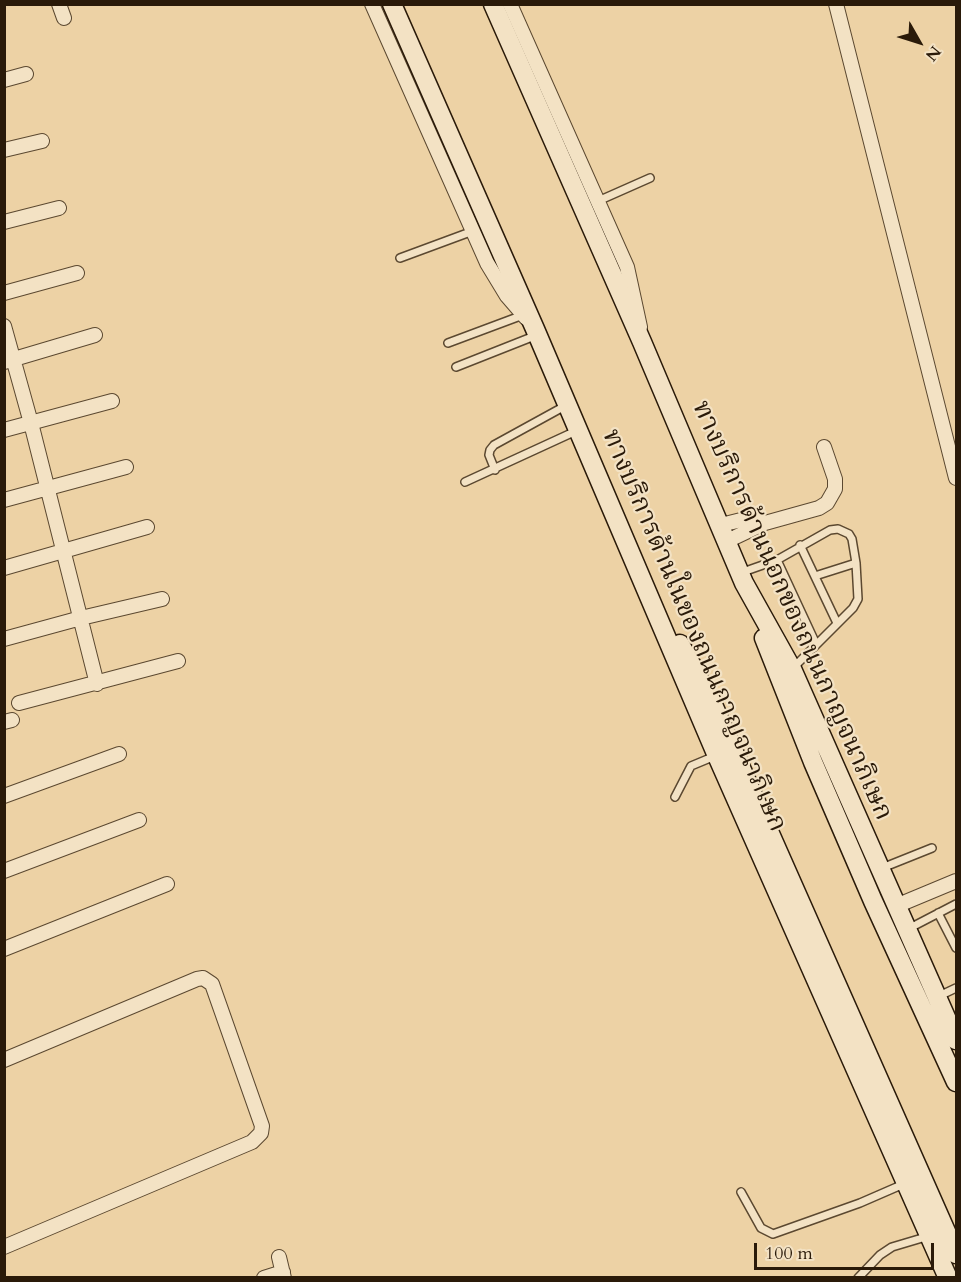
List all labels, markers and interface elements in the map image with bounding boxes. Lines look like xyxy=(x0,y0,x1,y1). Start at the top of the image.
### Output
north arrow xyxy=(889,12,949,72)
text: N xyxy=(920,41,946,66)
street label: ทางบริการด้านนอกของถนนกาญจนาภิเษก xyxy=(684,396,898,826)
street label: ทางบริการด้านในของถนนกาญจนาภิเษก xyxy=(594,425,792,837)
scale bar xyxy=(757,1231,937,1269)
text: 100 m xyxy=(765,1241,813,1266)

